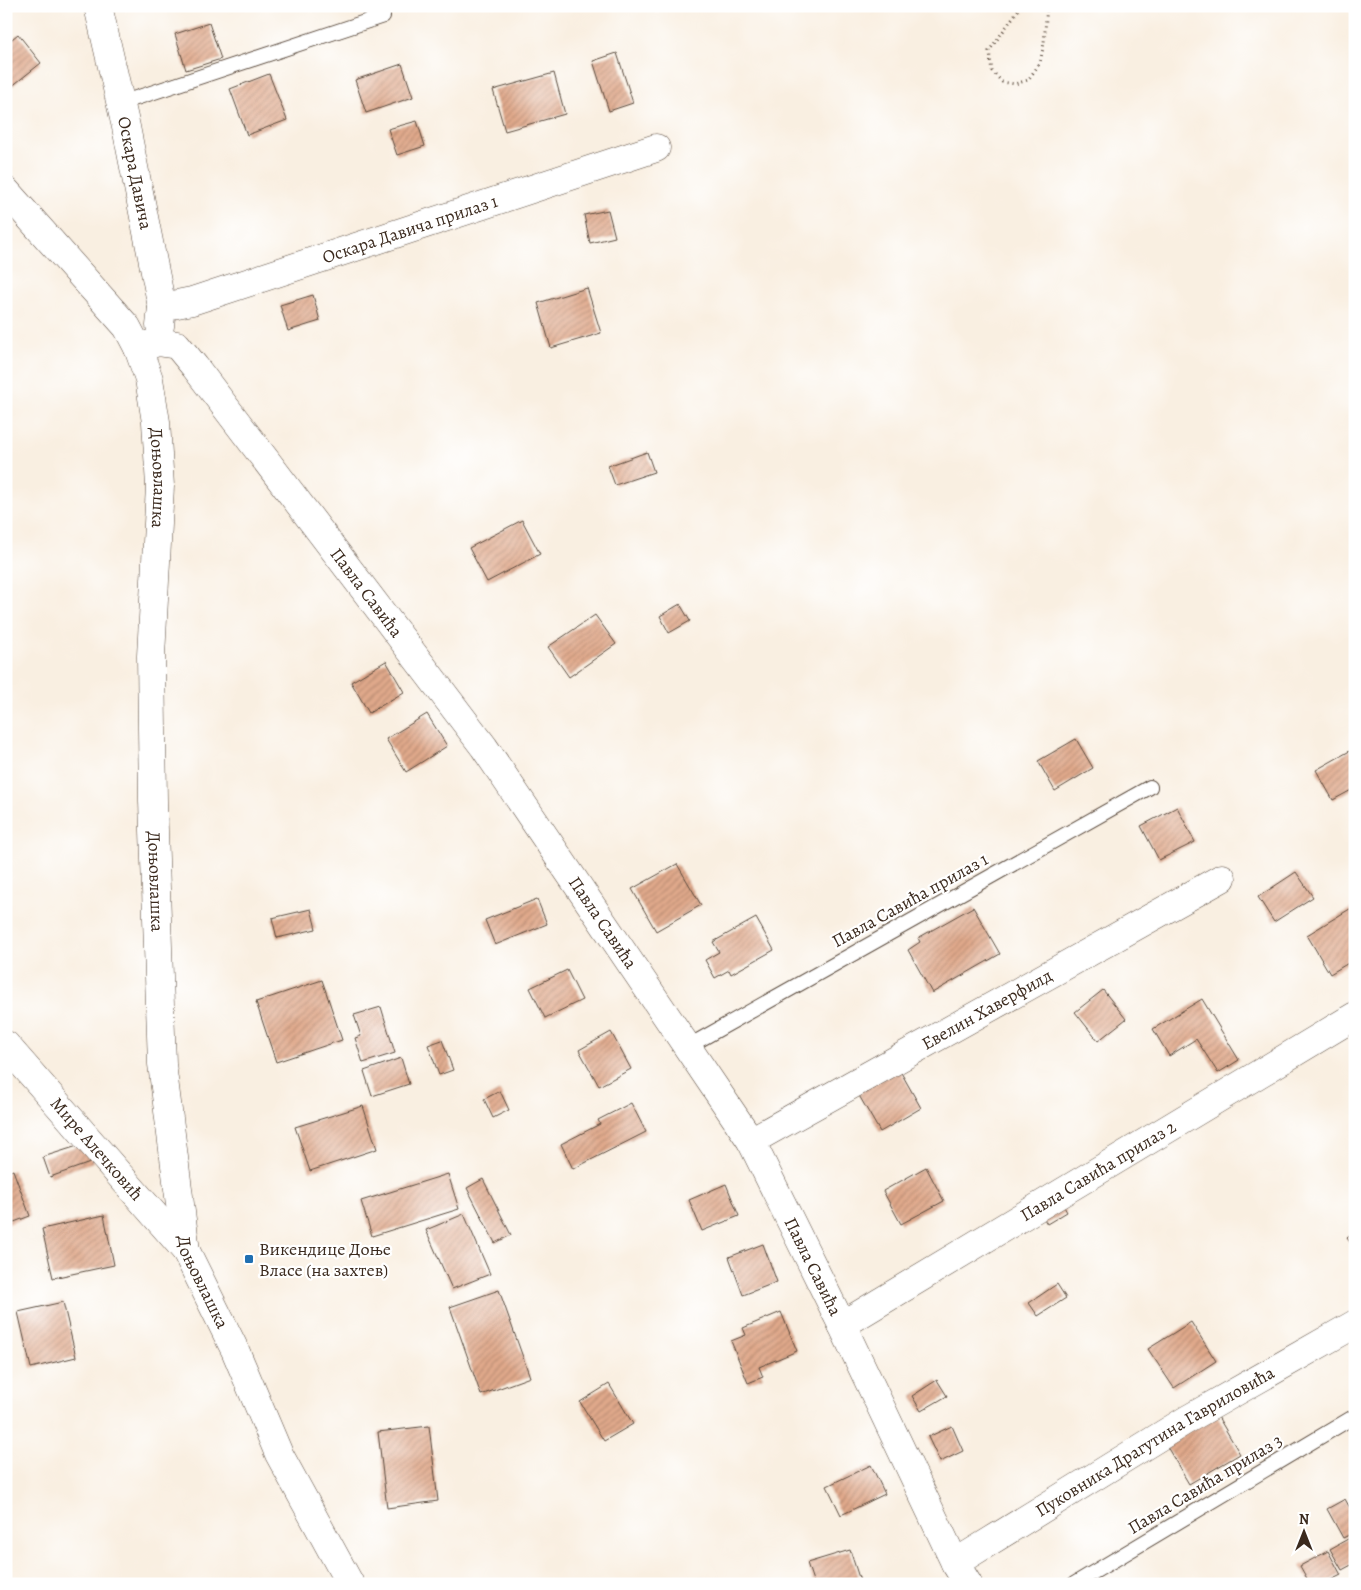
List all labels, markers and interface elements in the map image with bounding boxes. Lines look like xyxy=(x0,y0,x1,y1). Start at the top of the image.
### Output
street label: Оскара Давича xyxy=(112,114,158,232)
street label: Оскара Давича прилаз 1 xyxy=(319,189,501,269)
street label: Доњовлашка xyxy=(144,427,172,529)
street label: Павла Савића xyxy=(325,543,409,643)
street label: Доњовлашка xyxy=(142,831,169,933)
street label: Павла Савића прилаз 1 xyxy=(828,847,992,953)
street label: Павла Савића xyxy=(563,872,643,974)
street label: Евелин Хаверфилд xyxy=(917,963,1056,1055)
street label: Мире Алечковић xyxy=(45,1092,149,1206)
street label: Павла Савића прилаз 2 xyxy=(1016,1114,1181,1227)
street label: Павла Савића xyxy=(779,1213,848,1320)
street label: Доњовлашка xyxy=(172,1234,235,1333)
place label: Викендице Доње Власе (на захтев) xyxy=(259,1237,391,1282)
marker: Викендице Доње Власе (на захтев) xyxy=(243,1253,255,1265)
street label: Пуковника Драгутина Гавриловића xyxy=(1031,1360,1279,1522)
street label: Павла Савића прилаз 3 xyxy=(1123,1428,1287,1540)
north arrow xyxy=(1278,1508,1328,1558)
text: N xyxy=(1299,1510,1309,1529)

